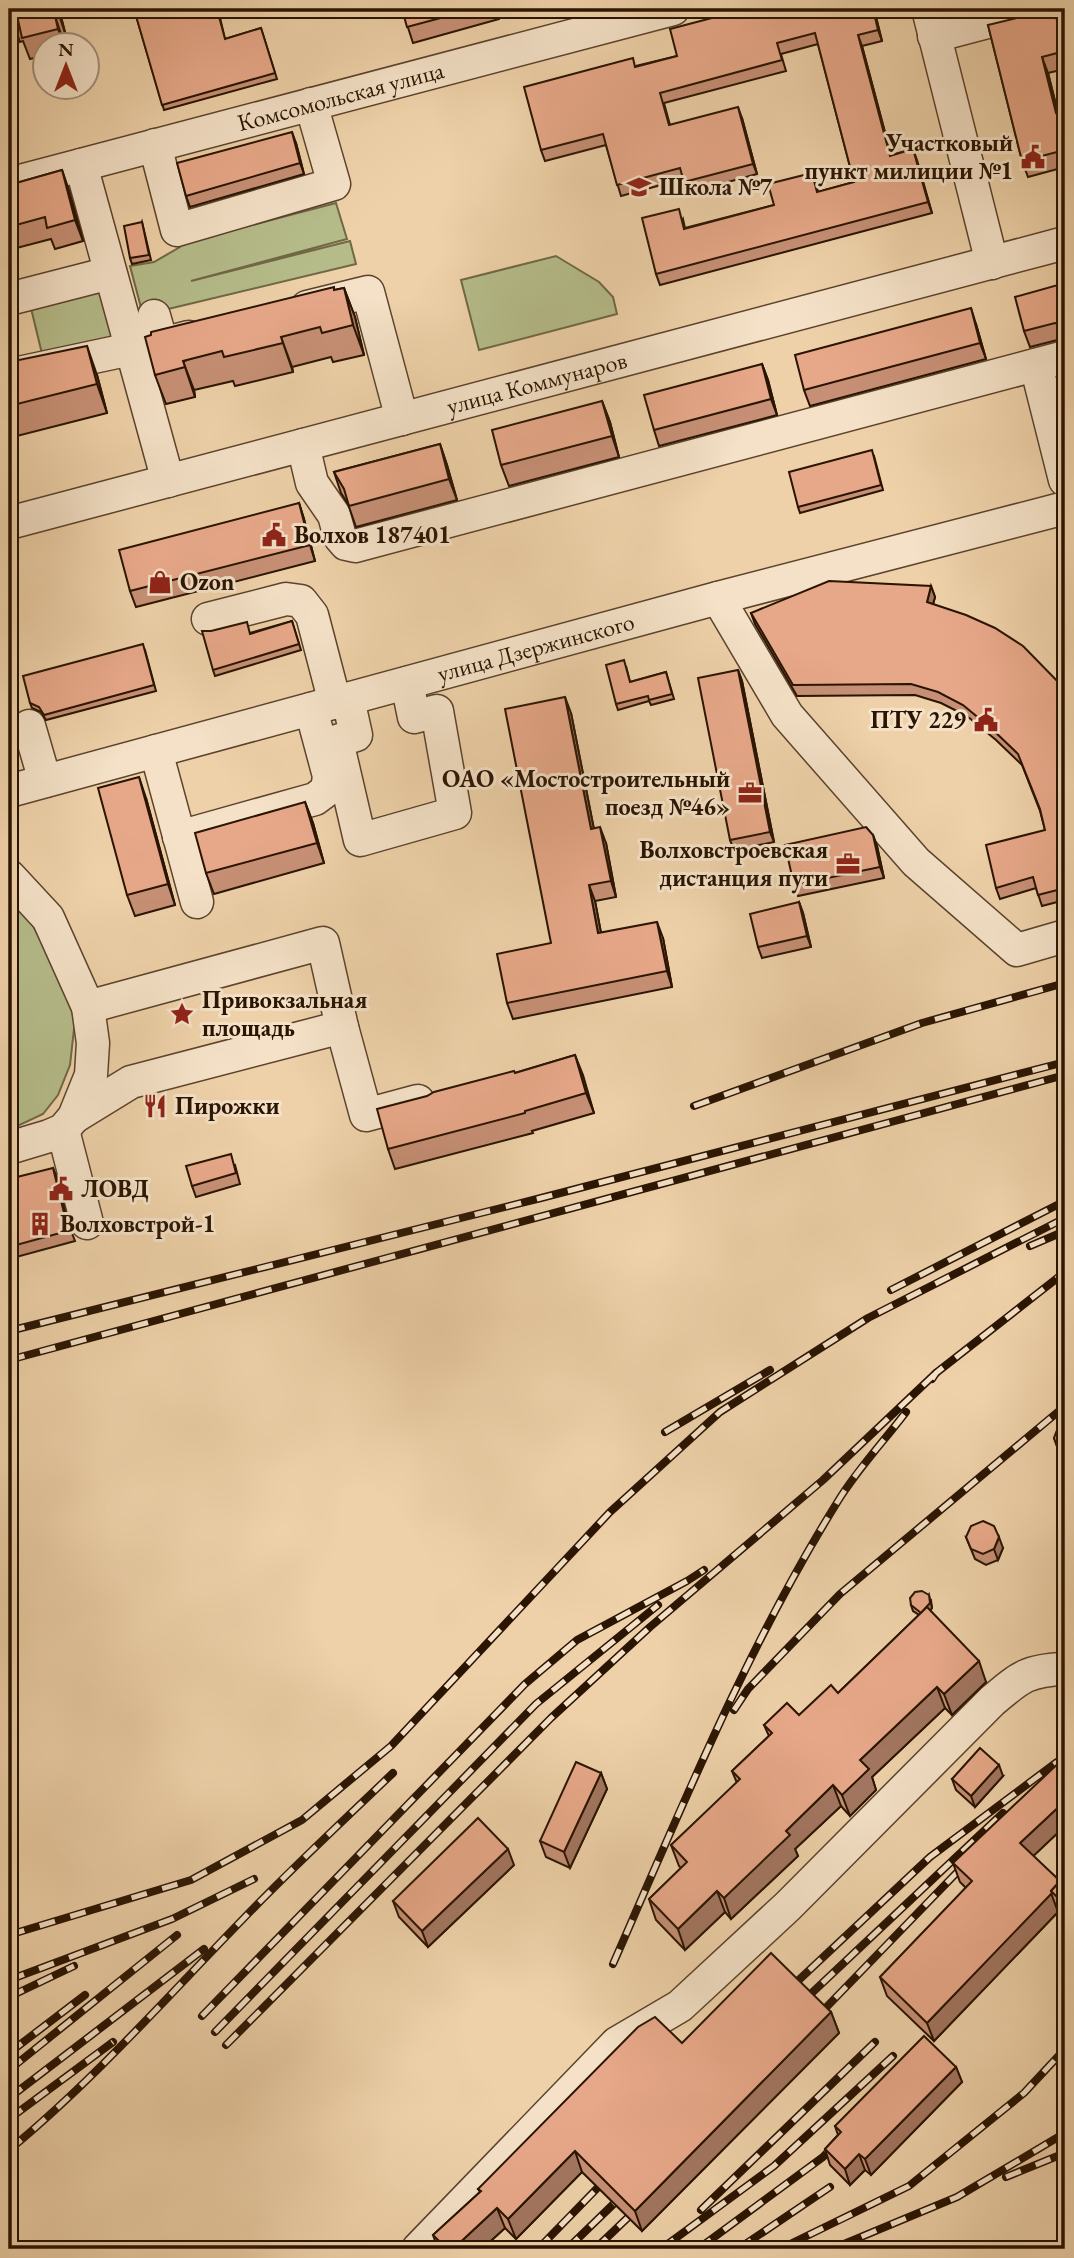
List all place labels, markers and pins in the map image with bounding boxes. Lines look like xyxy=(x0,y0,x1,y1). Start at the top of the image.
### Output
place label: Участковый пункт милиции №1 xyxy=(804,127,1013,187)
public building icon: Участковый пункт милиции №1 xyxy=(1019,143,1047,171)
place label: Школа №7 xyxy=(659,171,773,202)
school or university icon: Школа №7 xyxy=(625,173,653,201)
place label: Волхов 187401 xyxy=(294,519,451,550)
public building icon: Волхов 187401 xyxy=(260,521,288,549)
place label: Ozon xyxy=(180,566,235,597)
shop icon: Ozon xyxy=(146,568,174,596)
place label: ПТУ 229 xyxy=(870,704,966,735)
public building icon: ПТУ 229 xyxy=(972,706,1000,734)
place label: ОАО «Мостостроительный поезд №46» xyxy=(442,763,730,822)
office icon: ОАО «Мостостроительный поезд №46» xyxy=(736,779,764,807)
place label: Волховстроевская дистанция пути xyxy=(640,834,828,894)
office icon: Волховстроевская дистанция пути xyxy=(834,850,862,878)
place label: Привокзальная площадь xyxy=(202,984,367,1043)
place icon: Привокзальная площадь xyxy=(168,1000,196,1028)
place label: Пирожки xyxy=(175,1090,280,1121)
restaurant icon: Пирожки xyxy=(141,1092,169,1120)
place label: ЛОВД xyxy=(81,1173,149,1204)
public building icon: ЛОВД xyxy=(47,1175,75,1203)
place label: Волховстрой-1 xyxy=(60,1208,215,1239)
building icon: Волховстрой-1 xyxy=(26,1210,54,1238)

